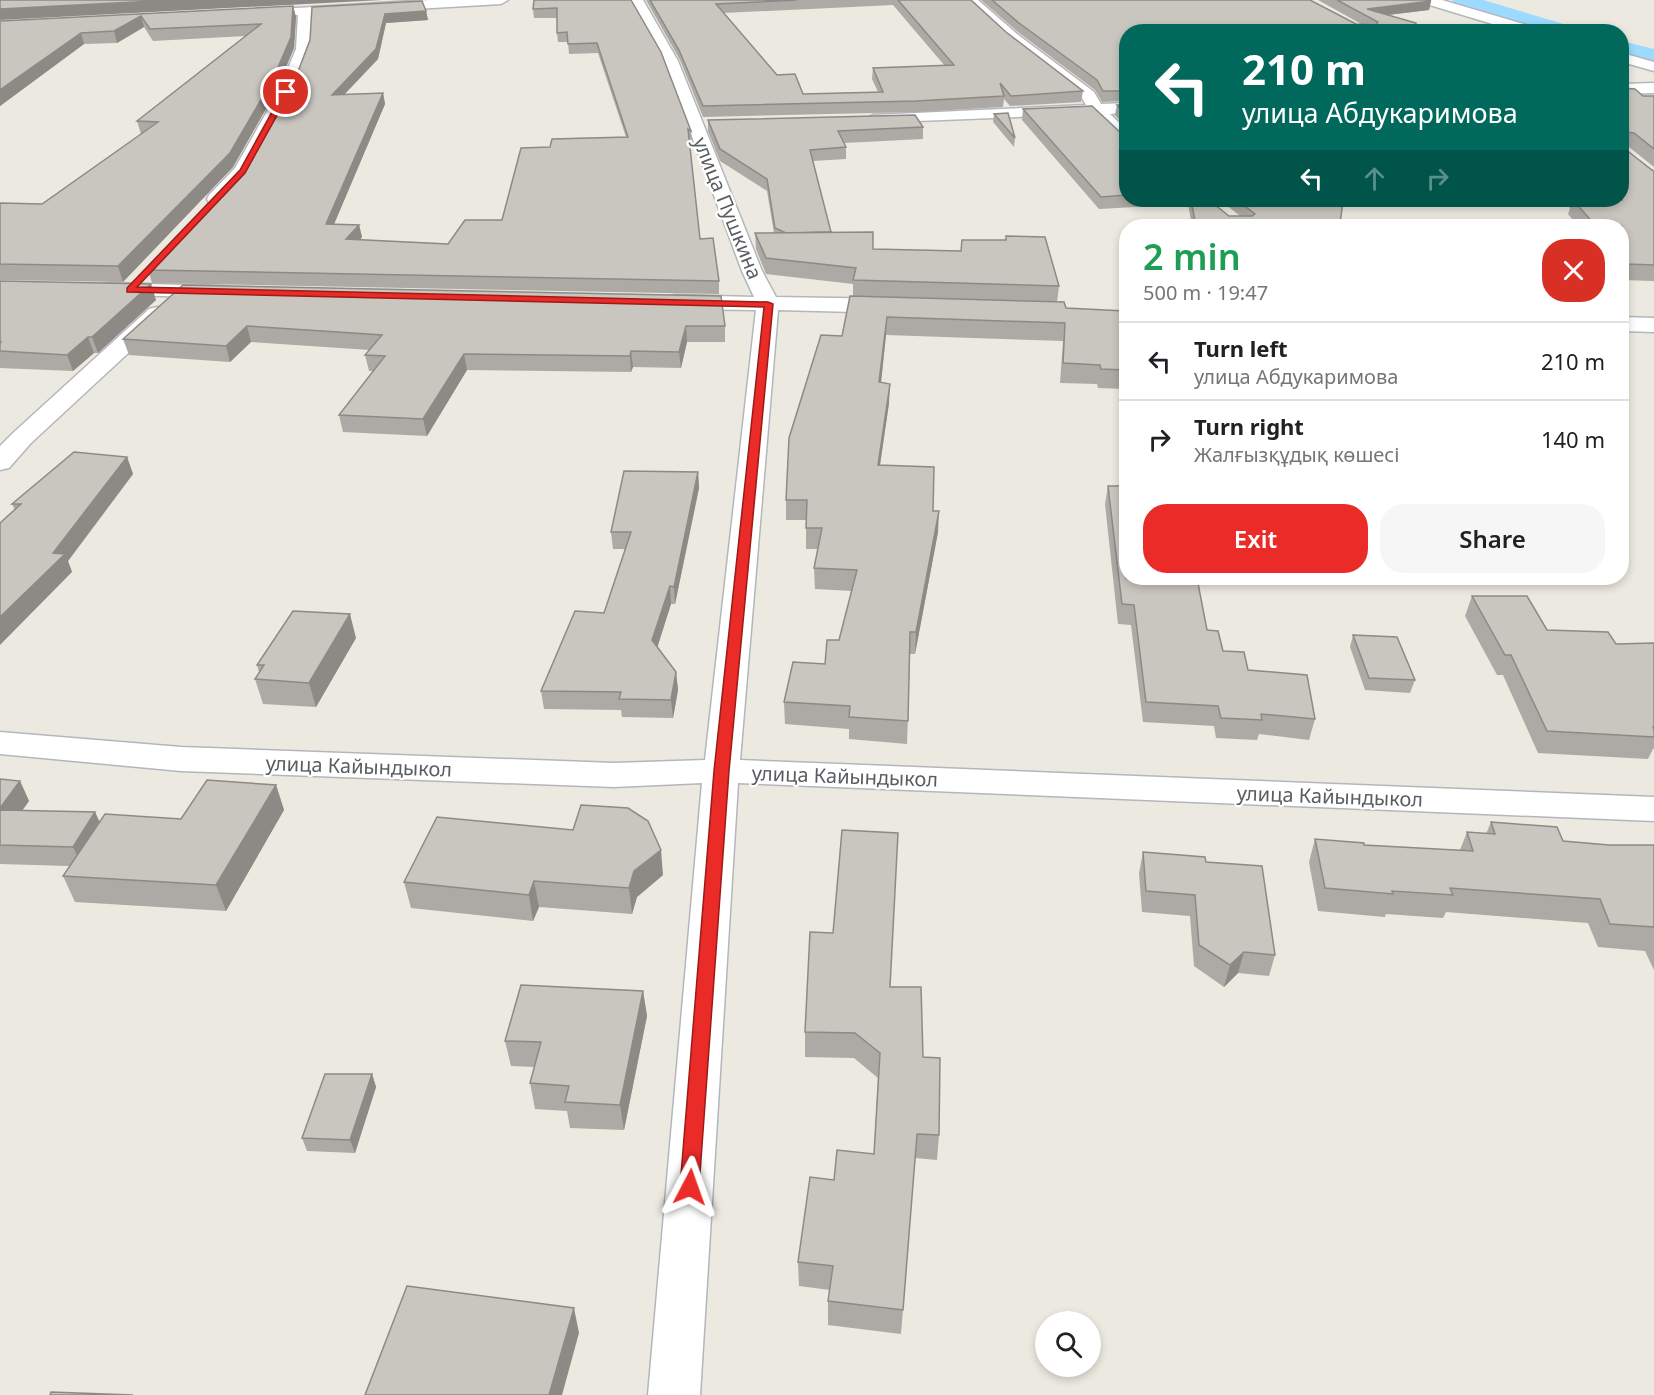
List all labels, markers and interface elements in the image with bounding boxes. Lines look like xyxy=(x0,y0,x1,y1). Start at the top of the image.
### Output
text: 210 m xyxy=(1242,40,1366,97)
icon: left xyxy=(1143,48,1221,126)
pin xyxy=(260,66,311,117)
icon: arrive xyxy=(269,75,302,108)
text: улица Абдукаримова xyxy=(1242,94,1518,131)
street label: улица Пушкина xyxy=(687,133,769,283)
icon: left xyxy=(1295,162,1328,195)
icon: ahead xyxy=(1358,162,1391,195)
icon: right xyxy=(1421,162,1454,195)
text: 2 min xyxy=(1143,232,1241,281)
button: close xyxy=(1542,239,1605,302)
text: 500 m · 19:47 xyxy=(1143,279,1268,306)
text: Turn left xyxy=(1194,333,1288,363)
icon: left xyxy=(1143,345,1176,378)
text: 210 m xyxy=(1541,346,1605,376)
text: улица Абдукаримова xyxy=(1194,363,1398,390)
text: Turn right xyxy=(1194,411,1304,441)
icon: right xyxy=(1143,423,1176,456)
text: 140 m xyxy=(1541,424,1605,454)
text: Жалғызқұдық көшесі xyxy=(1194,441,1399,468)
button: Exit xyxy=(1143,504,1368,573)
button: Share xyxy=(1380,504,1605,573)
street label: улица Кайындыкол xyxy=(265,749,453,783)
street label: улица Кайындыкол xyxy=(751,759,939,793)
street label: улица Кайындыкол xyxy=(1236,779,1424,813)
position arrow xyxy=(658,1155,722,1219)
map controls xyxy=(1035,1311,1101,1377)
button: search xyxy=(1035,1311,1101,1377)

